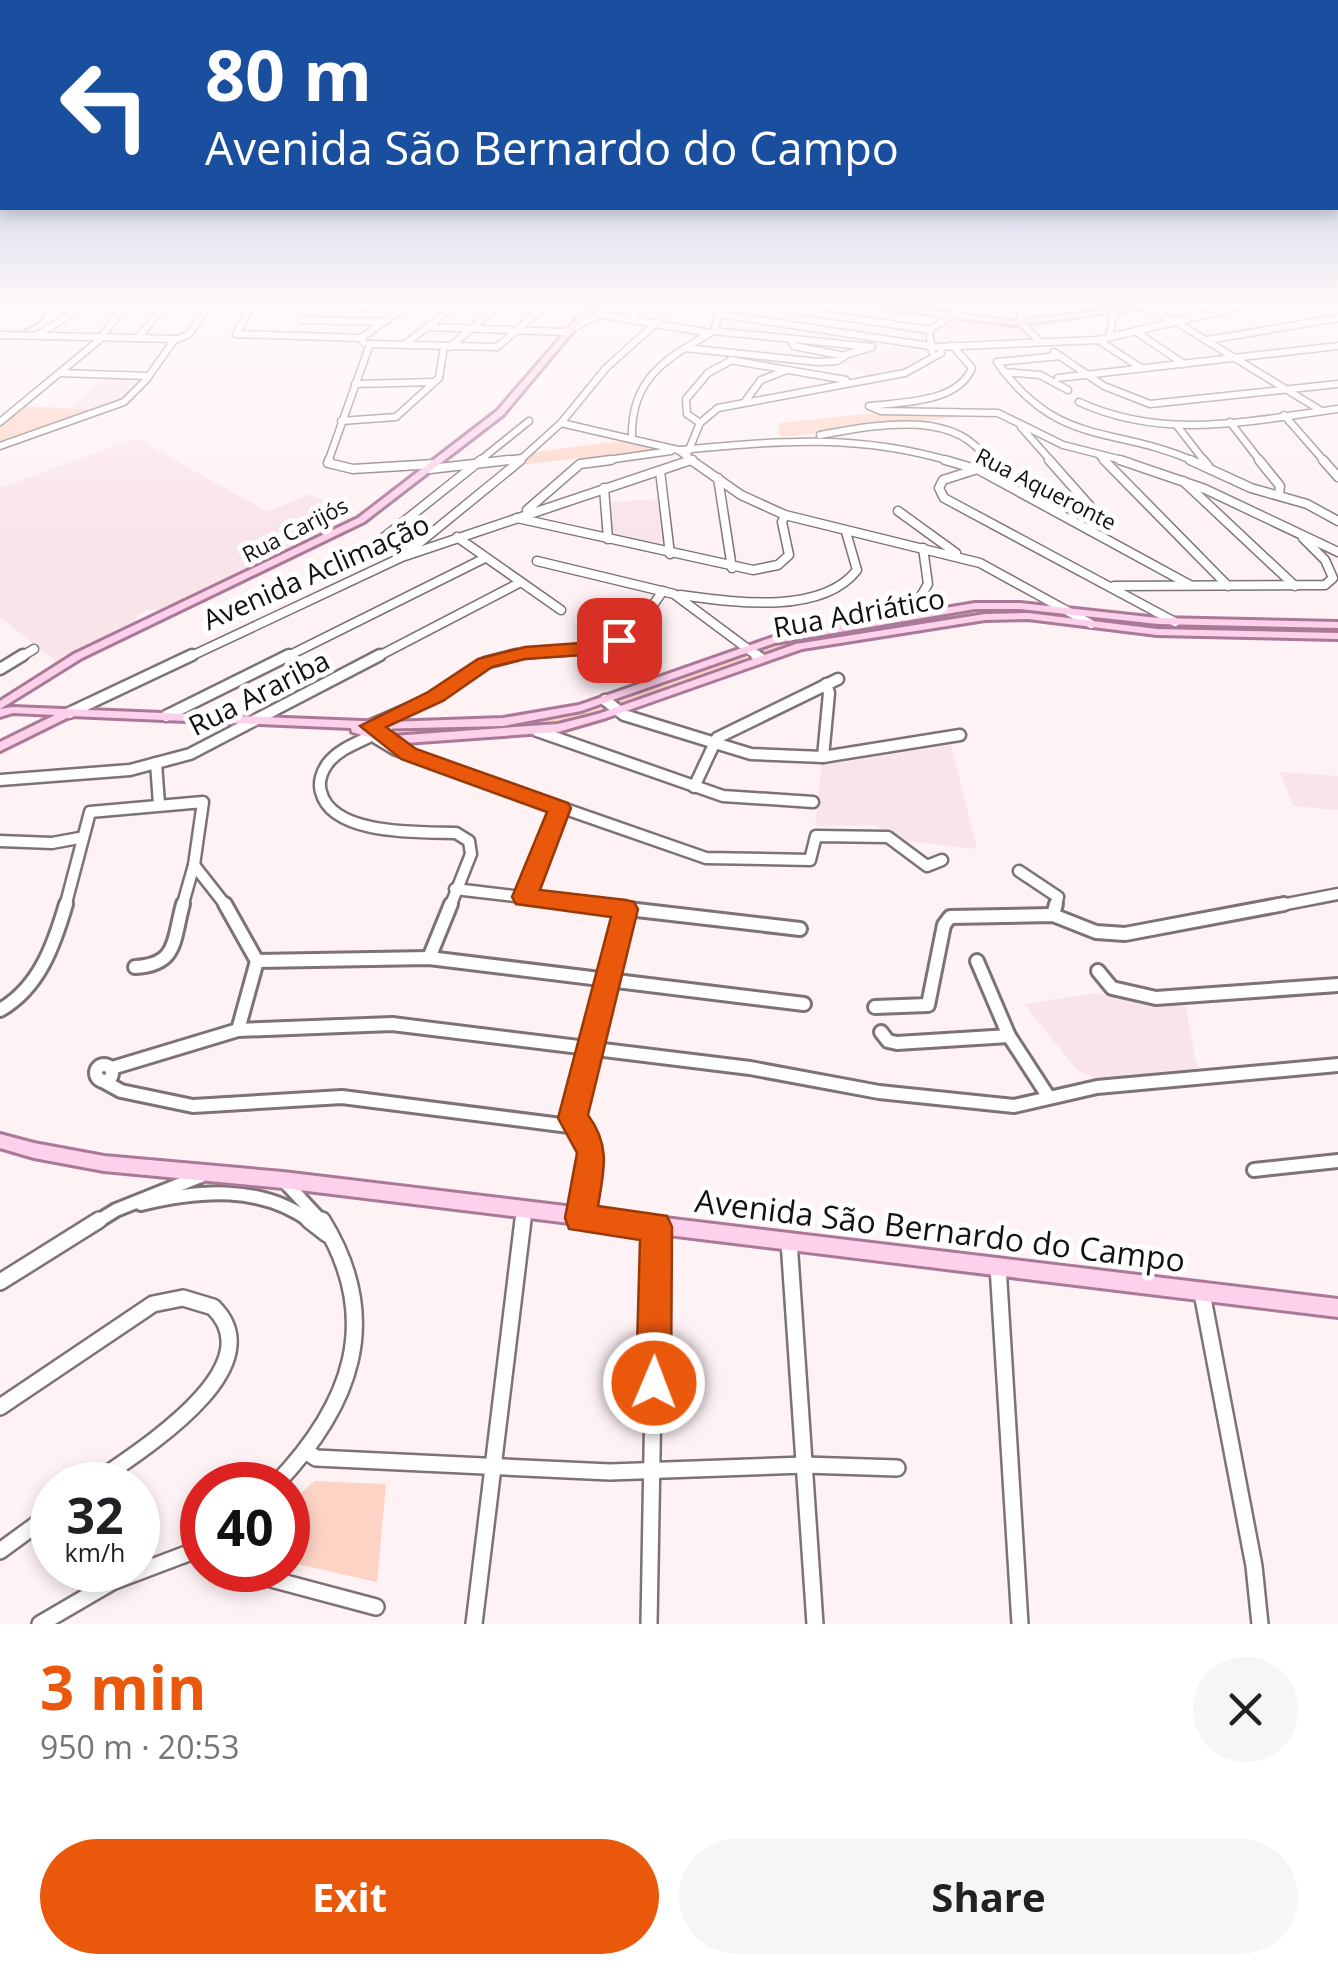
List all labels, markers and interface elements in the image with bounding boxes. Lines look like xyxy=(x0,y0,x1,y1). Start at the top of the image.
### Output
text: 80 m xyxy=(205,26,372,122)
icon: left xyxy=(40,40,170,170)
text: Avenida São Bernardo do Campo xyxy=(205,117,899,178)
street label: Rua Aqueronte xyxy=(971,440,1122,536)
street label: Rua Carijós xyxy=(237,490,353,569)
street label: Avenida Aclimação xyxy=(196,504,435,638)
street label: Rua Adriático xyxy=(770,578,948,646)
pin xyxy=(577,598,662,683)
icon: arrive xyxy=(592,613,647,668)
street label: Rua Arariba xyxy=(182,640,335,744)
street label: Avenida São Bernardo do Campo xyxy=(693,1178,1188,1281)
position arrow xyxy=(602,1331,706,1435)
speed limit sign: 40 xyxy=(180,1462,310,1592)
text: 32 xyxy=(66,1481,124,1549)
text: km/h xyxy=(65,1535,125,1569)
text: 3 min xyxy=(40,1646,207,1728)
button: close xyxy=(1193,1657,1298,1762)
text: 950 m · 20:53 xyxy=(40,1725,239,1768)
button: Exit xyxy=(40,1839,659,1954)
button: Share xyxy=(679,1839,1298,1954)

